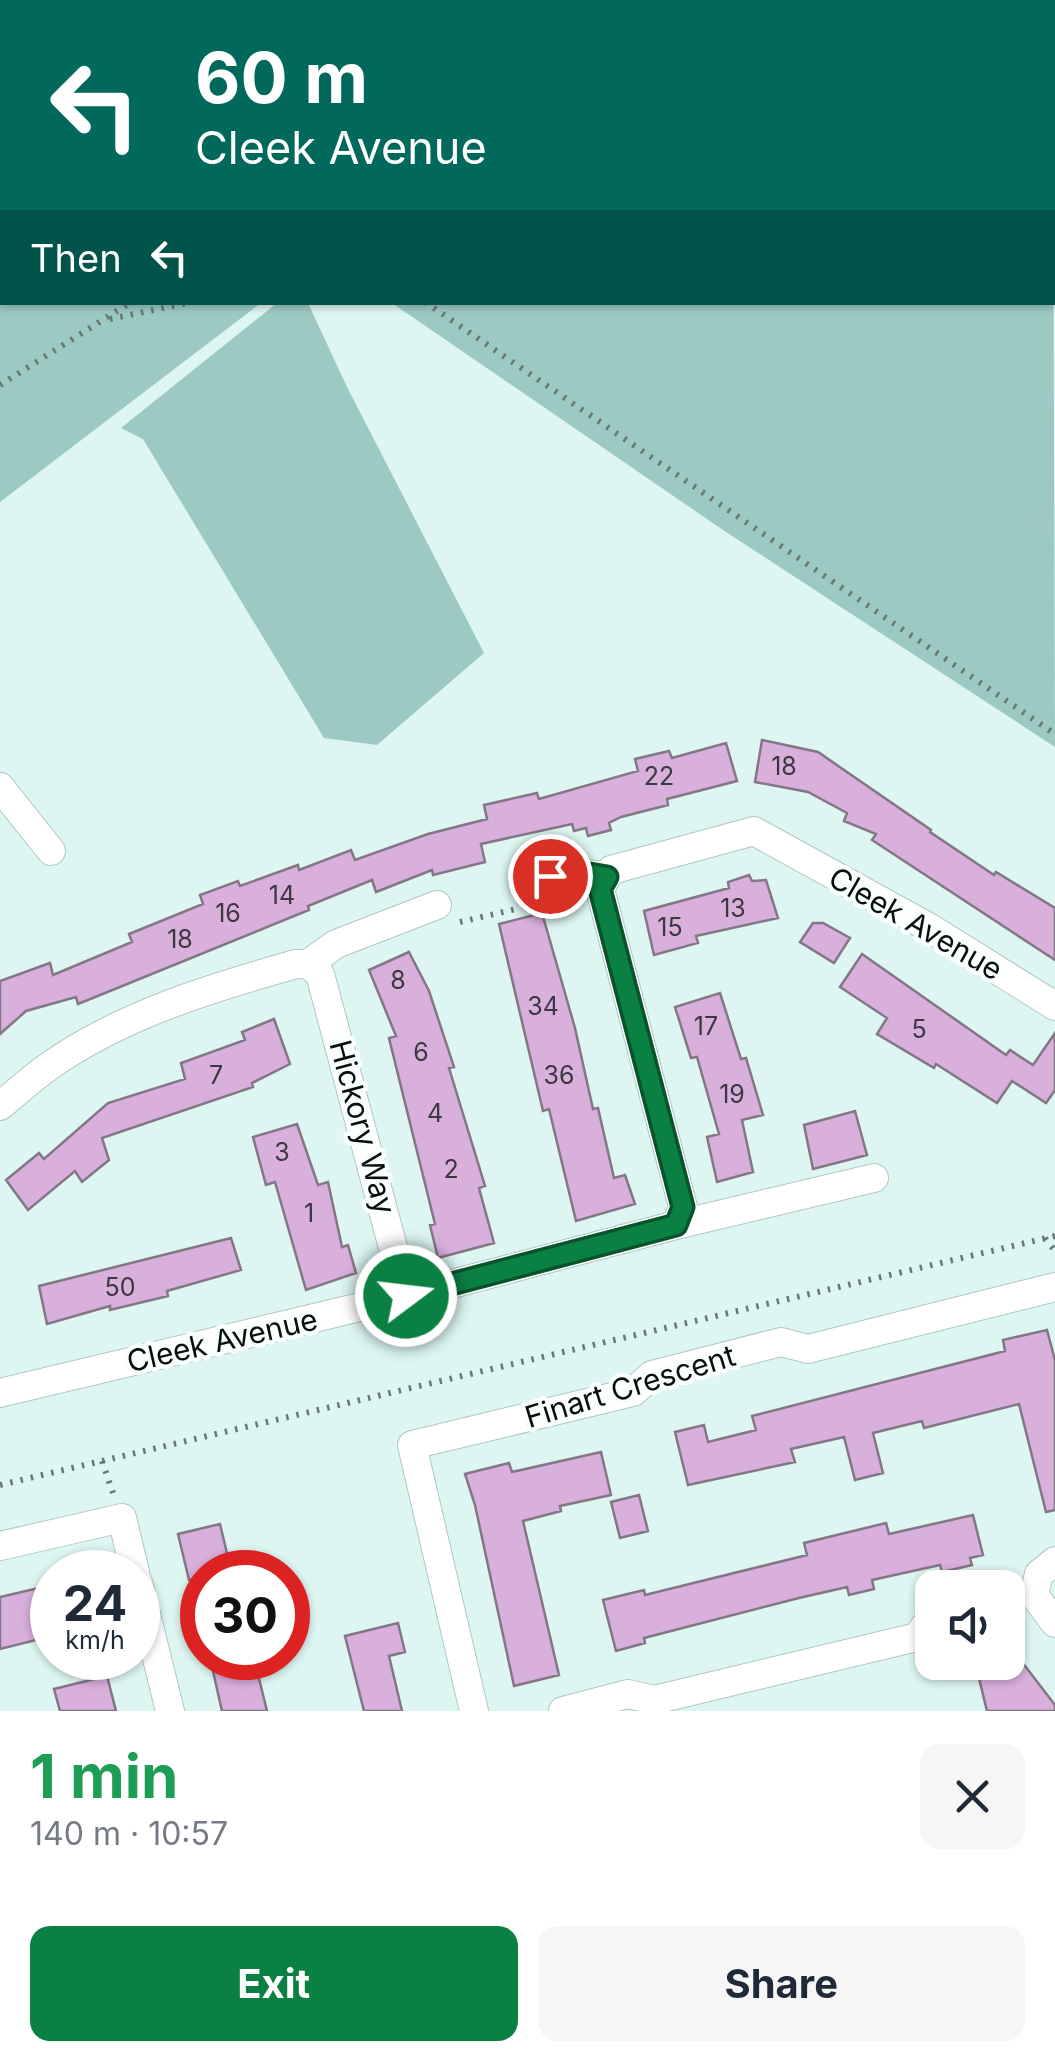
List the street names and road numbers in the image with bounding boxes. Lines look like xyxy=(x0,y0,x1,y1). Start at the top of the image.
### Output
street label: Cleek Avenue xyxy=(823,859,1009,987)
street label: Hickory Way xyxy=(322,1036,404,1218)
street label: Cleek Avenue xyxy=(123,1301,321,1379)
street label: Finart Crescent xyxy=(521,1337,740,1435)

